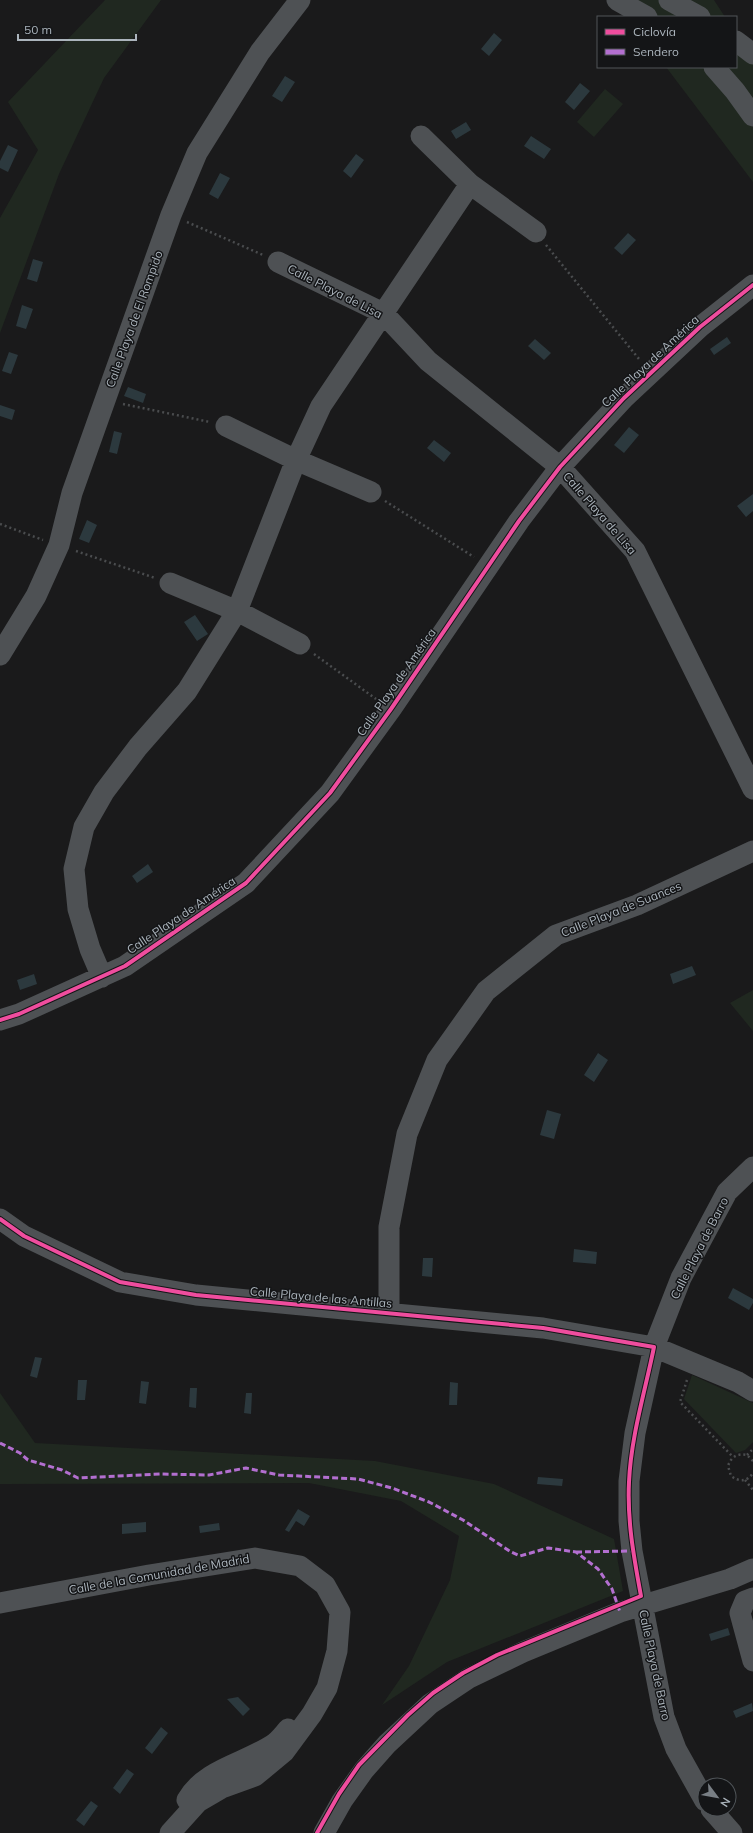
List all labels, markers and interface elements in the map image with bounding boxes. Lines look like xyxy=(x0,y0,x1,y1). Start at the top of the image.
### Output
scale bar xyxy=(18,16,136,42)
legend xyxy=(597,16,737,68)
text: 50 m xyxy=(24,22,52,37)
text: Ciclovía xyxy=(633,24,676,39)
text: Sendero xyxy=(633,44,679,59)
street label: Calle Playa de El Rompido xyxy=(102,248,166,389)
street label: Calle Playa de Lisa xyxy=(285,261,385,321)
street label: Calle Playa de América xyxy=(598,312,702,410)
street label: Calle Playa de Lisa xyxy=(560,469,640,557)
street label: Calle Playa de América xyxy=(353,625,439,739)
street label: Calle Playa de América xyxy=(124,873,238,957)
street label: Calle Playa de Suances xyxy=(558,878,684,940)
street label: Calle Playa de Barro xyxy=(667,1194,731,1302)
street label: Calle Playa de las Antillas xyxy=(249,1283,393,1311)
street label: Calle de la Comunidad de Madrid xyxy=(67,1551,251,1597)
street label: Calle Playa de Barro xyxy=(636,1608,674,1722)
north arrow xyxy=(697,1777,737,1817)
text: N xyxy=(717,1795,734,1810)

